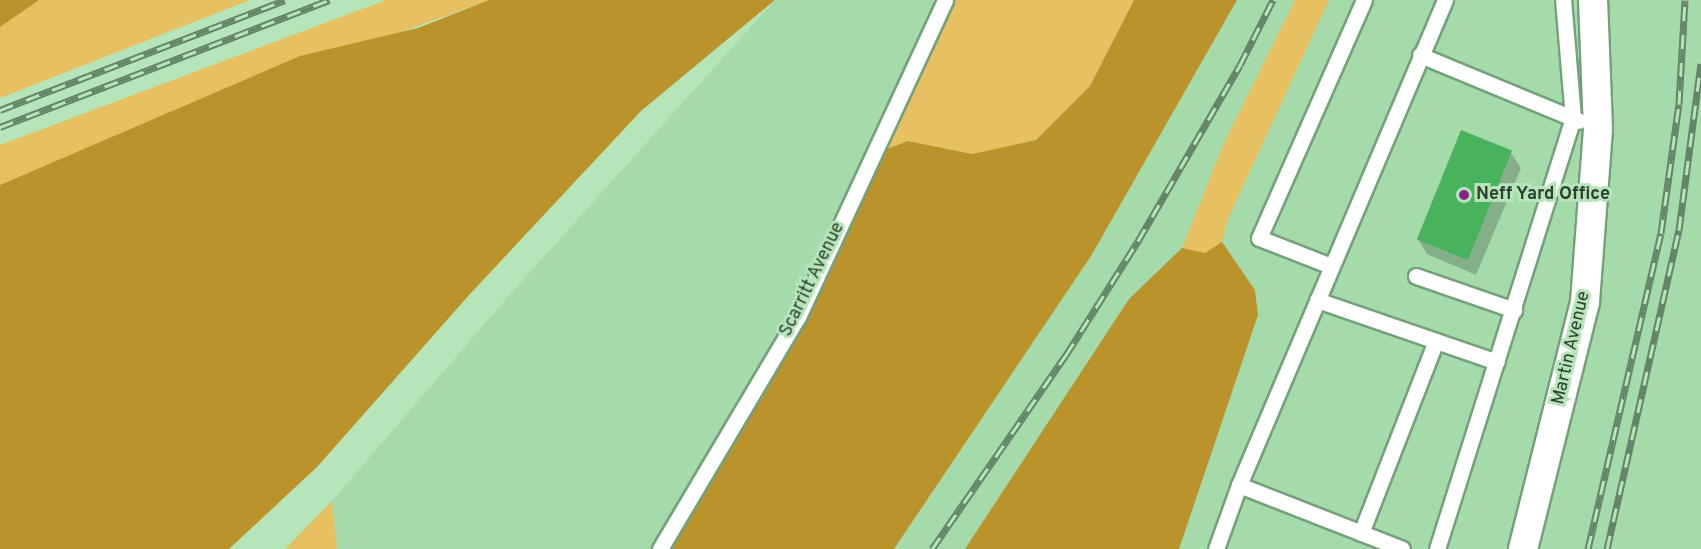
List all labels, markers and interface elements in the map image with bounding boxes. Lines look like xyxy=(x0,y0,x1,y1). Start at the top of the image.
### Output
place label: Neff Yard Office xyxy=(1476,184,1611,206)
marker: Neff Yard Office xyxy=(1457,188,1471,202)
street label: Scarritt Avenue xyxy=(776,219,850,341)
street label: Martin Avenue xyxy=(1548,289,1596,407)

